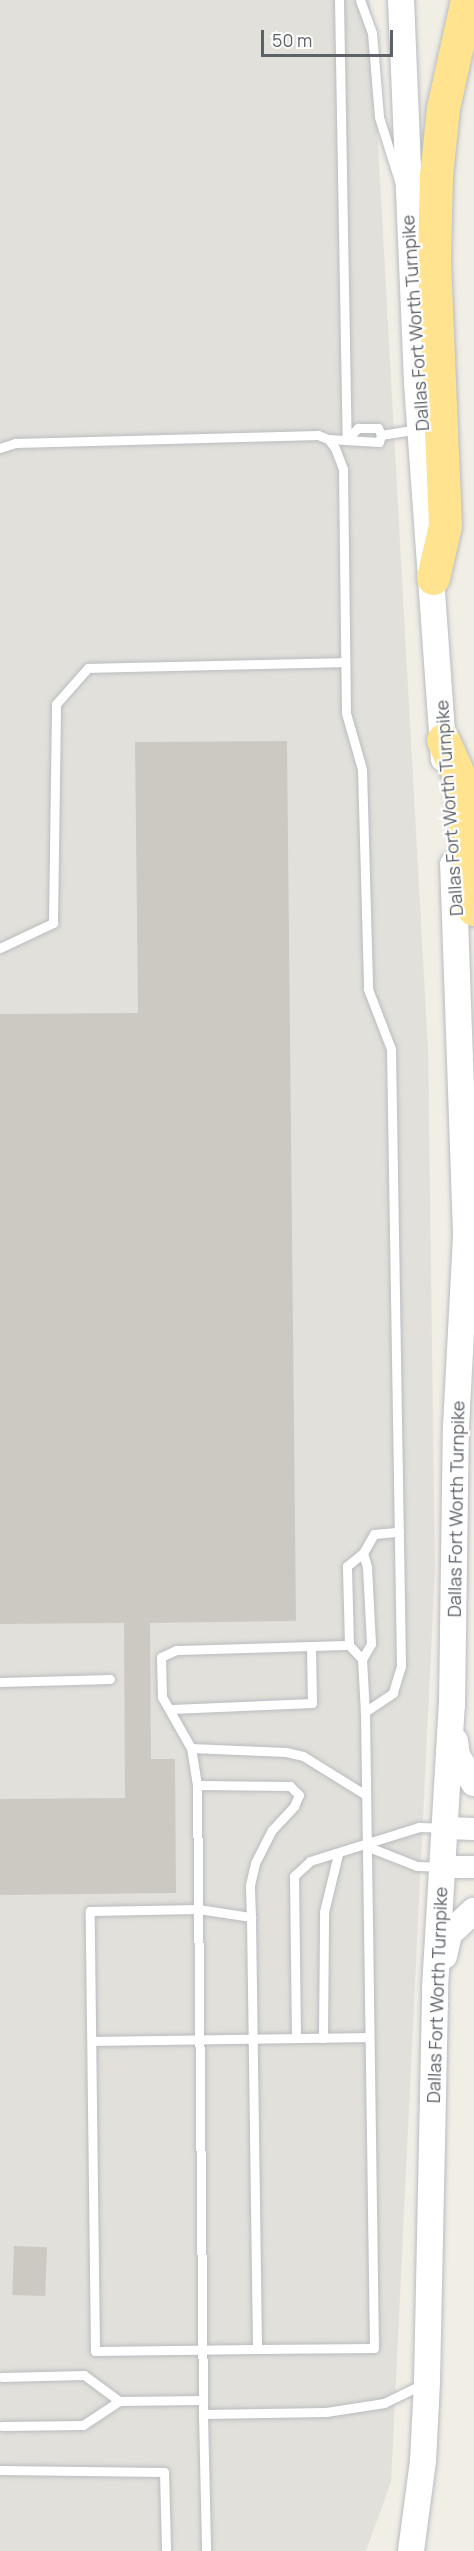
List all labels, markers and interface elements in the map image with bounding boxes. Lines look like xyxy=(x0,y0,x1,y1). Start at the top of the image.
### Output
scale bar xyxy=(264,18,396,56)
text: 50 m xyxy=(272,28,312,52)
street label: Dallas Fort Worth Turnpike xyxy=(397,214,433,432)
street label: Dallas Fort Worth Turnpike xyxy=(431,699,467,917)
street label: Dallas Fort Worth Turnpike xyxy=(443,1401,469,1617)
street label: Dallas Fort Worth Turnpike xyxy=(422,1886,452,2104)

